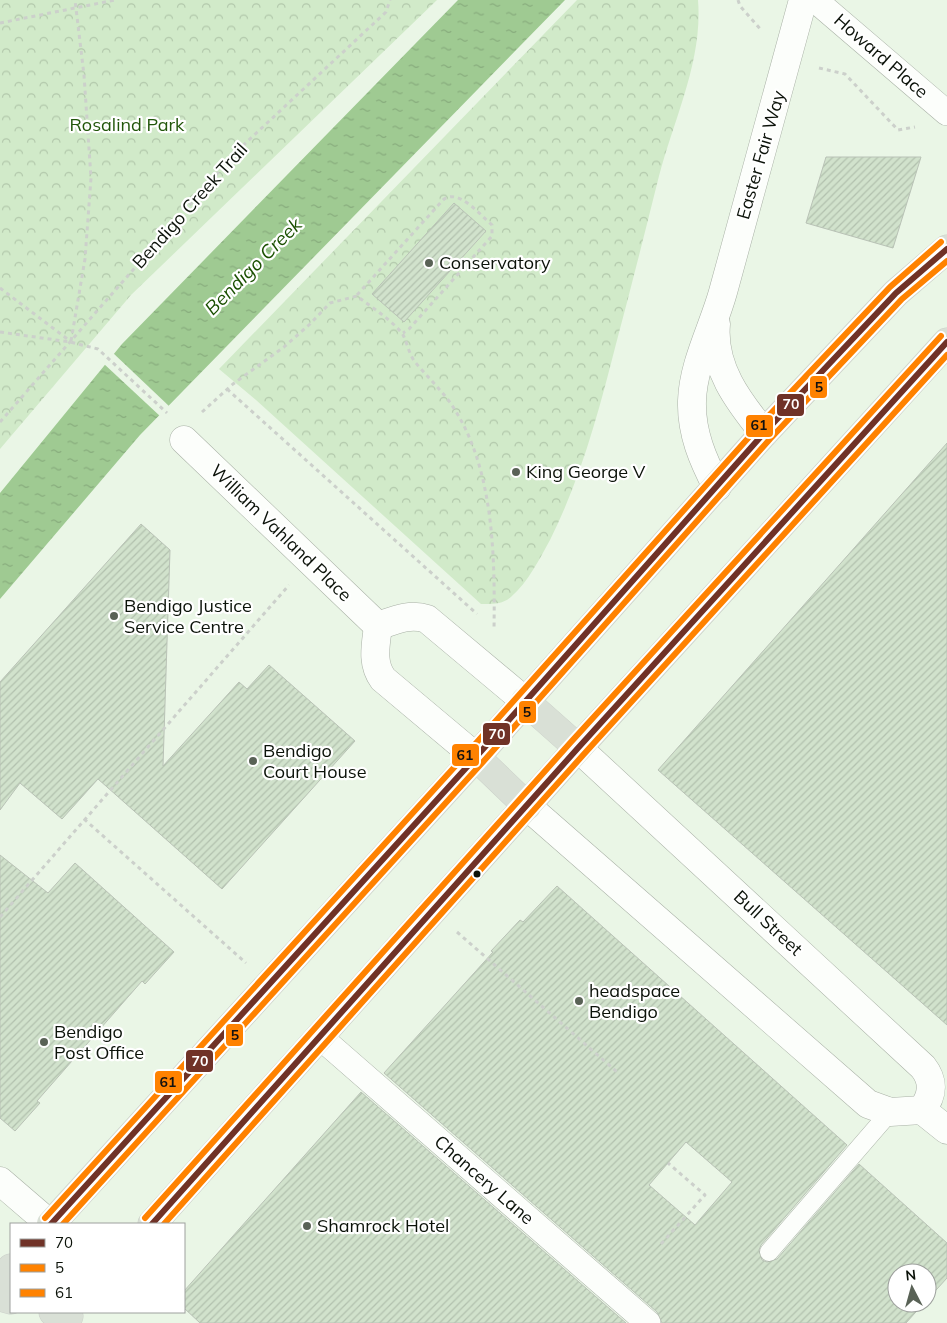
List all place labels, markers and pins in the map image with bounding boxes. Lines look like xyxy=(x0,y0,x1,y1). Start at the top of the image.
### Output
place label: Conservatory xyxy=(439,251,551,274)
marker: Conservatory xyxy=(423,257,435,269)
place label: King George V xyxy=(526,460,646,483)
marker: King George V xyxy=(510,466,522,478)
place label: Bendigo Justice Service Centre xyxy=(124,594,252,638)
marker: Bendigo Justice Service Centre xyxy=(108,610,120,622)
place label: Bendigo Court House xyxy=(263,739,367,783)
marker: Bendigo Court House xyxy=(247,755,259,767)
unlabelled marker xyxy=(472,869,482,879)
place label: headspace Bendigo xyxy=(589,979,680,1023)
marker: headspace Bendigo xyxy=(573,995,585,1007)
place label: Bendigo Post Office xyxy=(54,1020,144,1064)
marker: Bendigo Post Office xyxy=(38,1036,50,1048)
place label: Shamrock Hotel xyxy=(317,1214,449,1237)
marker: Shamrock Hotel xyxy=(301,1220,313,1232)

